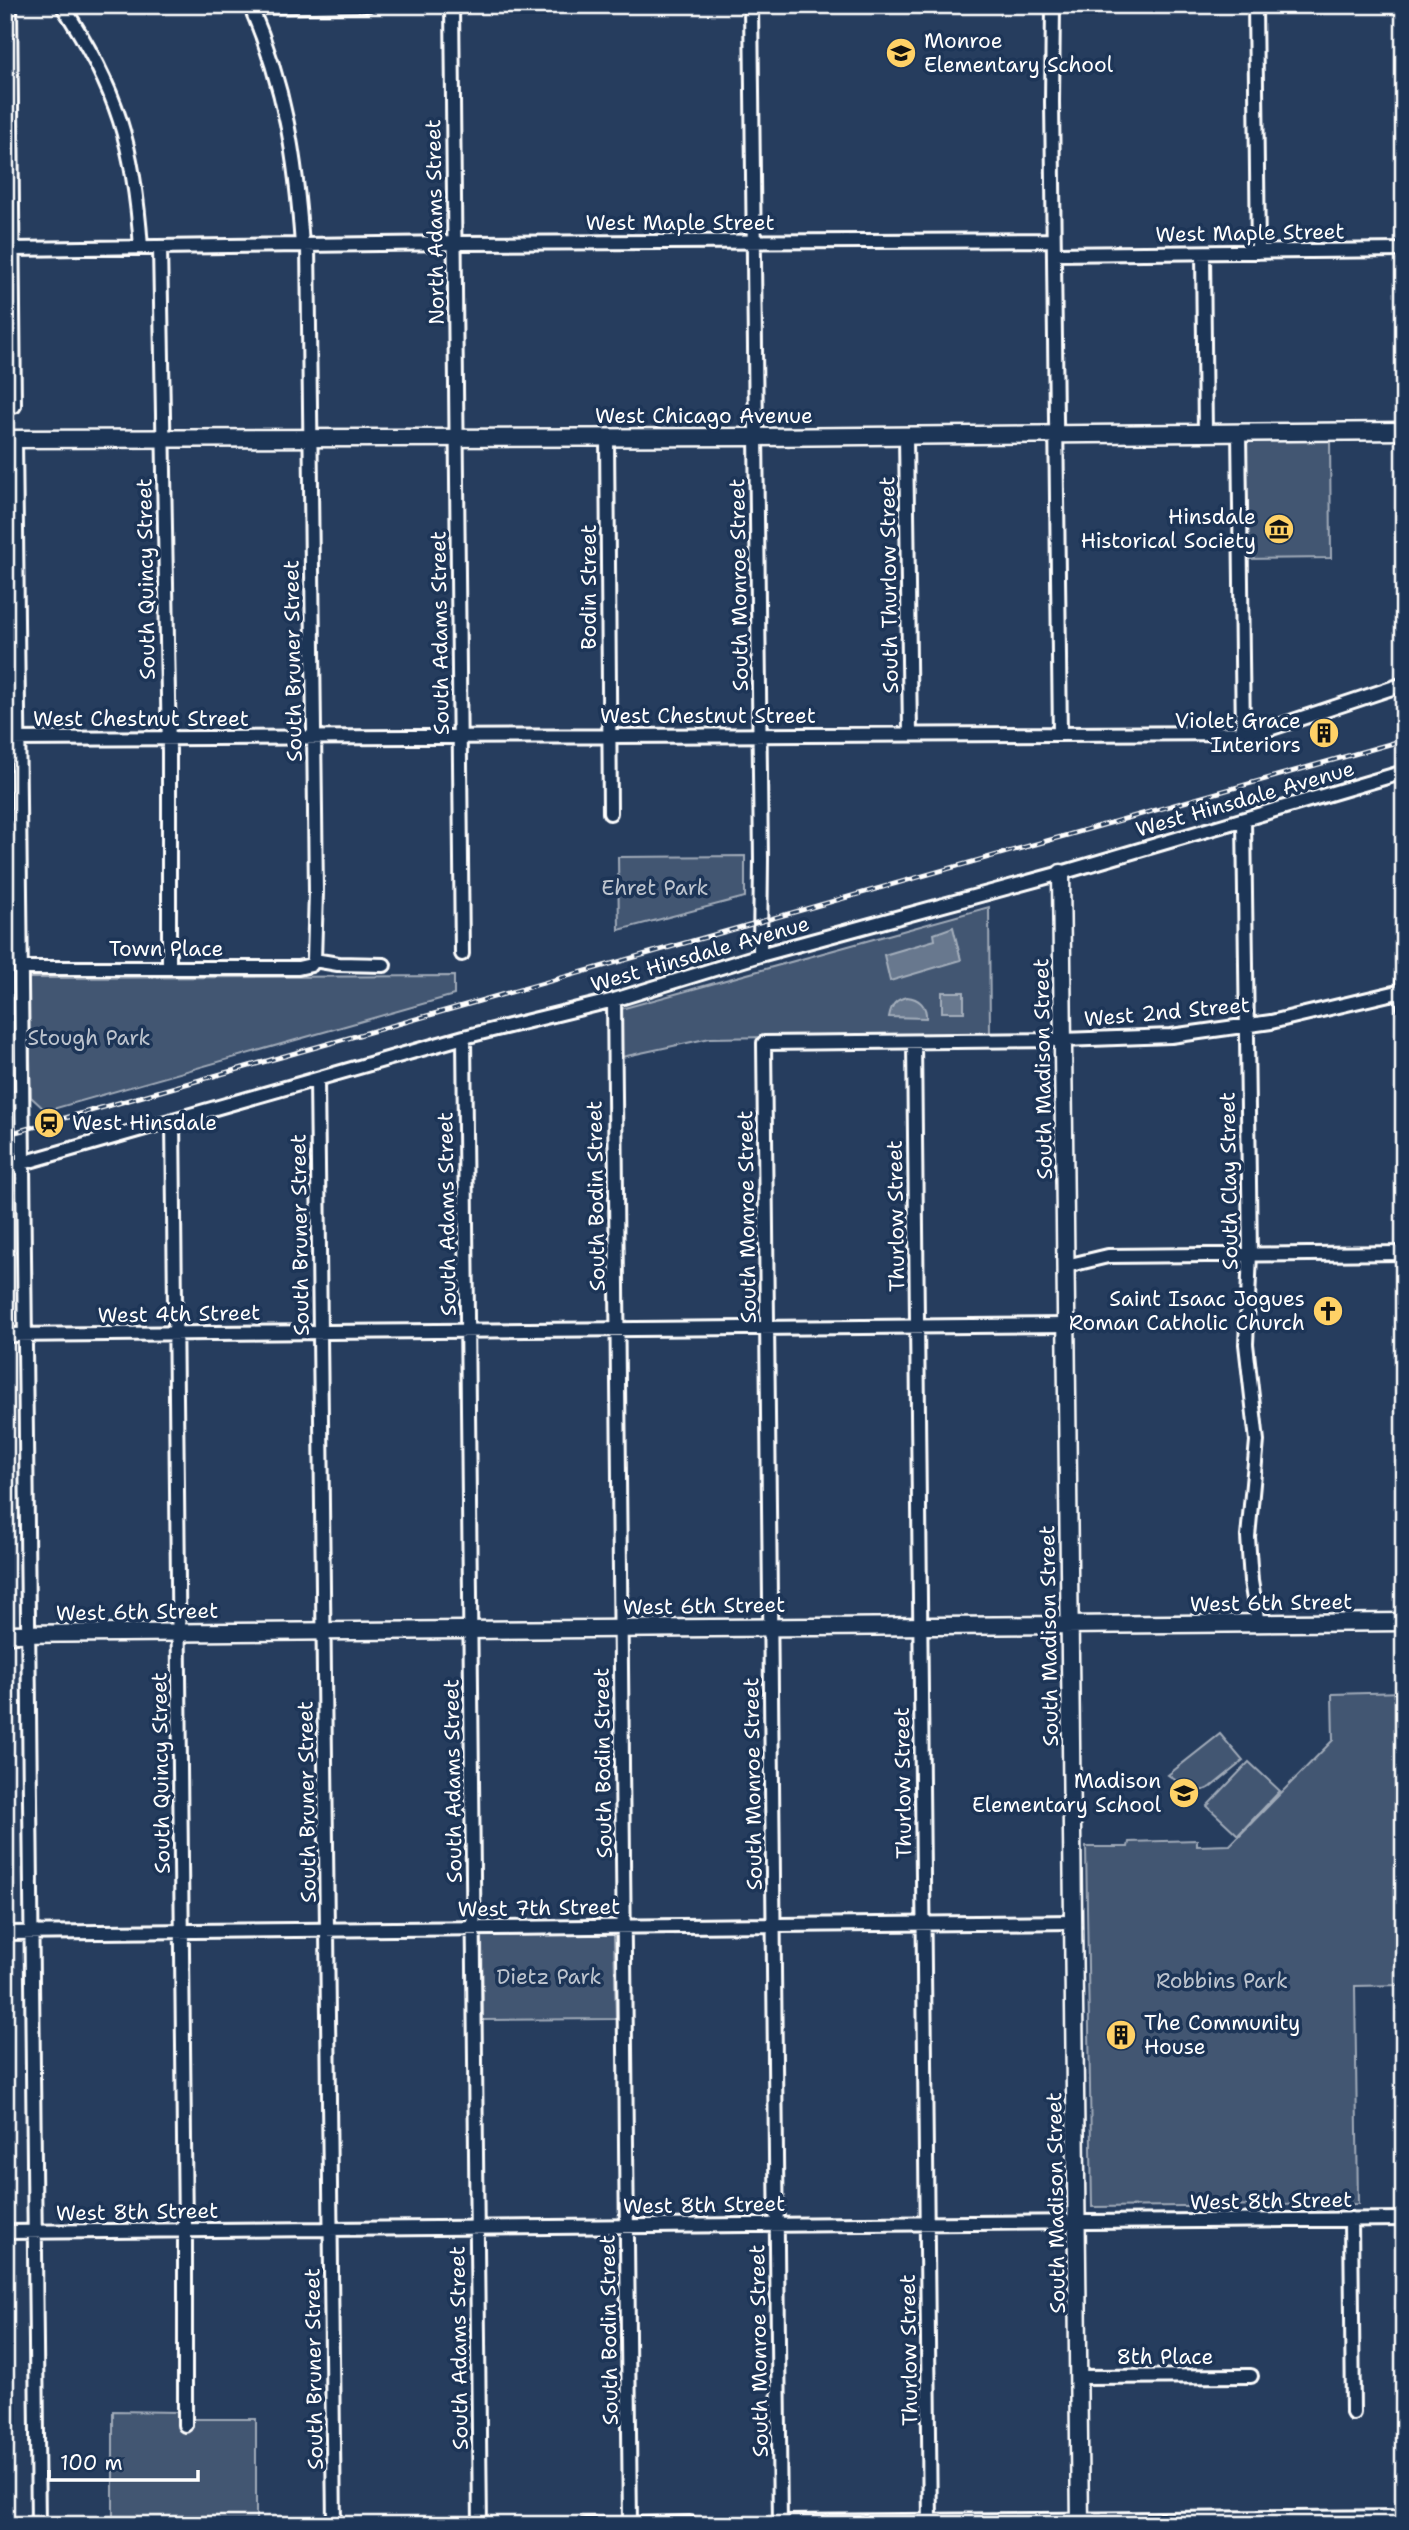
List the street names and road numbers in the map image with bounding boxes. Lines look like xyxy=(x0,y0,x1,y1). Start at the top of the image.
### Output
street label: North Adams Street xyxy=(419,119,451,325)
street label: West Maple Street xyxy=(585,209,775,237)
street label: West Maple Street xyxy=(1155,217,1345,249)
street label: West Chicago Avenue xyxy=(595,402,813,430)
street label: South Thurlow Street xyxy=(873,476,905,694)
street label: South Quincy Street xyxy=(130,478,162,680)
street label: South Monroe Street xyxy=(723,478,755,692)
street label: Bodin Street xyxy=(575,524,603,650)
street label: South Adams Street xyxy=(424,531,456,735)
street label: South Bruner Street xyxy=(277,560,309,762)
street label: West Chestnut Street xyxy=(600,702,816,730)
street label: West Chestnut Street xyxy=(33,705,249,733)
street label: West Hinsdale Avenue xyxy=(1132,754,1358,844)
street label: West Hinsdale Avenue xyxy=(587,909,813,999)
street label: Town Place xyxy=(109,935,223,963)
street label: South Madison Street xyxy=(1027,958,1059,1180)
street label: West 2nd Street xyxy=(1083,991,1251,1033)
street label: South Clay Street xyxy=(1213,1092,1245,1270)
street label: South Bodin Street xyxy=(580,1100,612,1292)
street label: South Monroe Street xyxy=(731,1110,763,1324)
street label: South Adams Street xyxy=(431,1112,463,1316)
street label: South Bruner Street xyxy=(284,1134,316,1336)
street label: Thurlow Street xyxy=(881,1140,911,1292)
street label: West 4th Street xyxy=(97,1299,261,1329)
street label: South Madison Street xyxy=(1033,1525,1065,1747)
street label: West 6th Street xyxy=(1190,1588,1352,1618)
street label: West 6th Street xyxy=(623,1591,785,1621)
street label: West 6th Street xyxy=(56,1597,218,1627)
street label: South Bodin Street xyxy=(587,1667,619,1859)
street label: South Quincy Street xyxy=(145,1672,177,1874)
street label: South Monroe Street xyxy=(737,1677,769,1891)
street label: South Adams Street xyxy=(437,1679,469,1883)
street label: South Bruner Street xyxy=(291,1701,323,1903)
street label: Thurlow Street xyxy=(888,1707,918,1859)
street label: West 7th Street xyxy=(458,1893,620,1923)
street label: South Madison Street xyxy=(1040,2092,1072,2314)
street label: West 8th Street xyxy=(1190,2186,1352,2216)
street label: West 8th Street xyxy=(623,2190,785,2220)
street label: West 8th Street xyxy=(56,2197,218,2227)
street label: South Bodin Street xyxy=(593,2234,625,2426)
street label: South Monroe Street xyxy=(743,2244,775,2458)
street label: South Adams Street xyxy=(443,2246,475,2450)
street label: South Bruner Street xyxy=(298,2268,330,2470)
street label: Thurlow Street xyxy=(894,2274,924,2426)
street label: 8th Place xyxy=(1117,2343,1214,2371)

